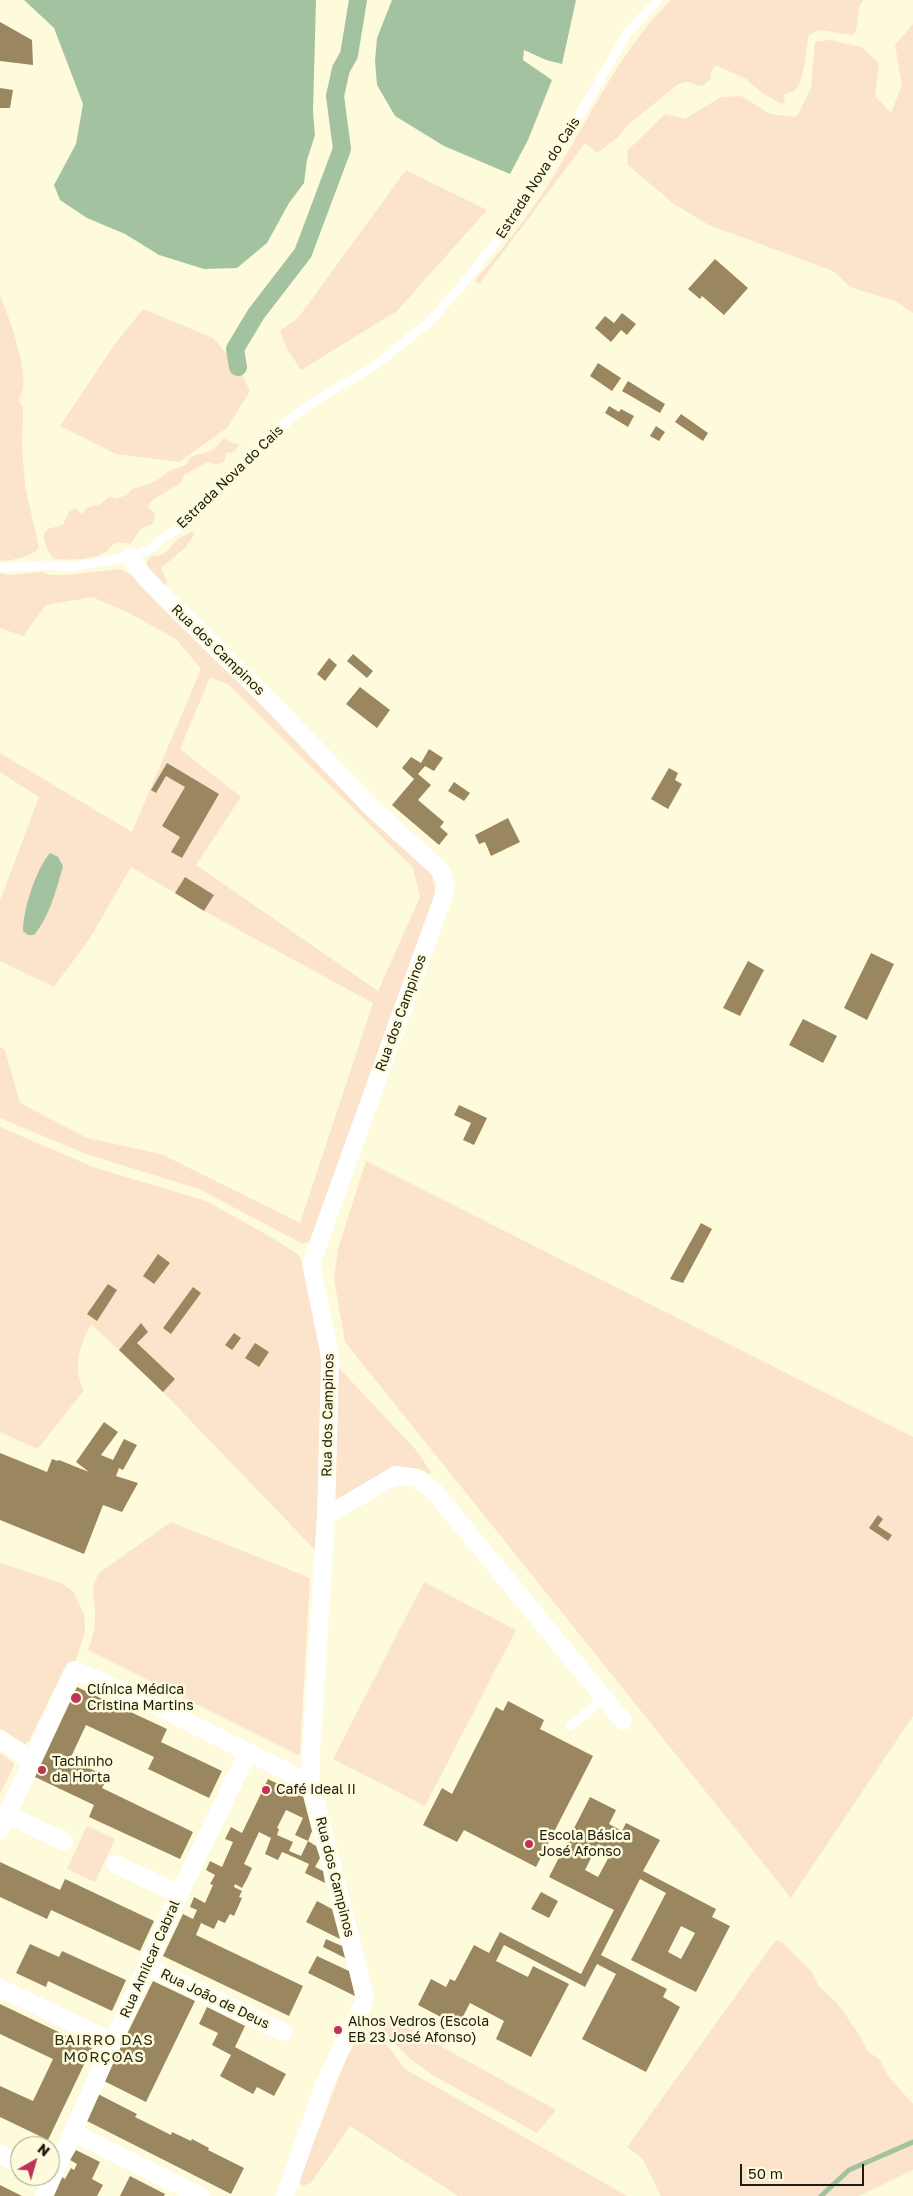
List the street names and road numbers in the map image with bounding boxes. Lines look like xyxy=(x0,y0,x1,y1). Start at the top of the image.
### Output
street label: Estrada Nova do Cais xyxy=(492,114,584,242)
street label: Estrada Nova do Cais xyxy=(173,422,287,532)
street label: Rua dos Campinos xyxy=(168,601,268,699)
street label: Rua dos Campinos xyxy=(372,952,430,1074)
street label: Rua dos Campinos xyxy=(319,1353,337,1477)
street label: Rua dos Campinos xyxy=(312,1815,358,1939)
street label: Rua Amilcar Cabral xyxy=(116,1897,184,2021)
street label: Rua João de Deus xyxy=(158,1965,272,2033)

